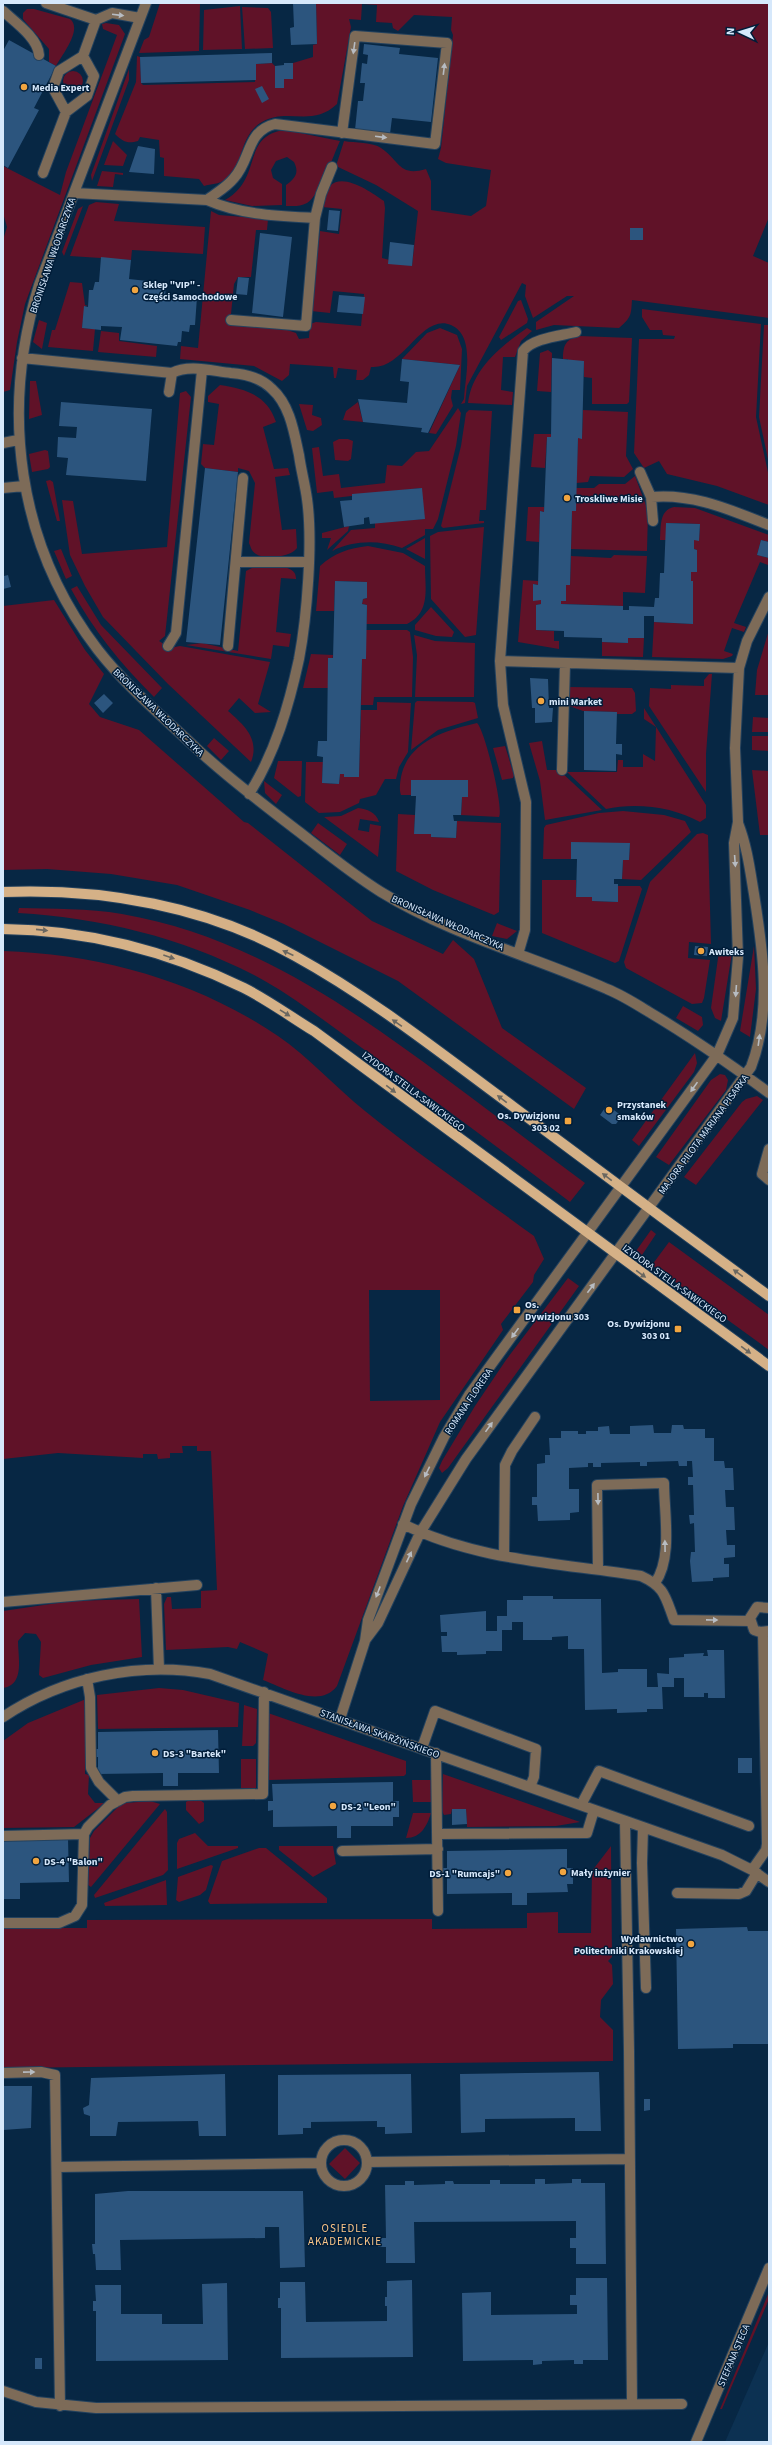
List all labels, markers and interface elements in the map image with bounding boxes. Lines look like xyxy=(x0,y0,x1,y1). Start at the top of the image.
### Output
one-way arrow xyxy=(112,12,124,18)
north arrow xyxy=(720,12,760,52)
text: N xyxy=(723,27,738,36)
one-way arrow xyxy=(351,41,357,54)
one-way arrow xyxy=(441,63,447,75)
place label: Media Expert xyxy=(32,81,90,95)
marker: Media Expert xyxy=(19,82,29,92)
one-way arrow xyxy=(375,134,387,141)
street label: BRONISŁAWA WŁODARCZYKA xyxy=(27,195,80,315)
place label: Sklep "VIP" - Części Samochodowe xyxy=(143,278,237,304)
marker: Sklep "VIP" - Części Samochodowe xyxy=(130,285,140,295)
place label: Troskliwe Misie xyxy=(575,492,643,506)
marker: Troskliwe Misie xyxy=(562,493,572,503)
street label: BRONISŁAWA WŁODARCZYKA xyxy=(110,665,207,760)
place label: mini Market xyxy=(549,695,602,709)
marker: mini Market xyxy=(536,696,546,706)
one-way arrow xyxy=(732,855,739,867)
street label: BRONISŁAWA WŁODARCZYKA xyxy=(389,892,506,954)
one-way arrow xyxy=(36,927,48,934)
place label: Awiteks xyxy=(708,945,744,959)
marker: Awiteks xyxy=(696,946,706,956)
one-way arrow xyxy=(282,949,294,956)
one-way arrow xyxy=(163,954,175,960)
one-way arrow xyxy=(732,985,739,997)
one-way arrow xyxy=(279,1010,291,1017)
one-way arrow xyxy=(392,1019,403,1027)
one-way arrow xyxy=(756,1034,762,1046)
street label: IZYDORA STELLA-SAWICKIEGO xyxy=(359,1048,468,1135)
street label: MAJORA PILOTA MARIANA PISARKA xyxy=(655,1071,752,1197)
one-way arrow xyxy=(690,1081,698,1092)
one-way arrow xyxy=(386,1085,396,1093)
one-way arrow xyxy=(497,1095,508,1103)
place label: Przystanek smaków xyxy=(617,1098,667,1124)
marker: Przystanek smaków xyxy=(604,1105,614,1115)
place label: Os. Dywizjonu 303 02 xyxy=(497,1109,560,1135)
marker: Os. Dywizjonu 303 02 xyxy=(563,1116,573,1126)
one-way arrow xyxy=(601,1172,612,1181)
street label: IZYDORA STELLA-SAWICKIEGO xyxy=(619,1241,730,1327)
one-way arrow xyxy=(732,1269,743,1277)
one-way arrow xyxy=(636,1270,646,1278)
one-way arrow xyxy=(587,1283,595,1294)
place label: Os. Dywizjonu 303 xyxy=(525,1298,589,1324)
marker: Os. Dywizjonu 303 xyxy=(512,1305,522,1315)
place label: Os. Dywizjonu 303 01 xyxy=(607,1317,670,1343)
marker: Os. Dywizjonu 303 01 xyxy=(673,1324,683,1334)
one-way arrow xyxy=(510,1328,519,1339)
one-way arrow xyxy=(741,1346,752,1354)
street label: ROMANA FLORERA xyxy=(441,1365,497,1437)
one-way arrow xyxy=(485,1422,493,1432)
one-way arrow xyxy=(424,1466,430,1477)
one-way arrow xyxy=(595,1493,601,1506)
one-way arrow xyxy=(662,1539,668,1552)
one-way arrow xyxy=(406,1551,412,1562)
one-way arrow xyxy=(375,1586,381,1598)
one-way arrow xyxy=(706,1617,719,1623)
street label: STANISŁAWA SKARŻYŃSKIEGO xyxy=(318,1706,442,1762)
place label: DS-3 "Bartek" xyxy=(163,1747,226,1761)
marker: DS-3 "Bartek" xyxy=(150,1748,160,1758)
place label: DS-2 "Leon" xyxy=(341,1800,396,1814)
marker: DS-2 "Leon" xyxy=(328,1801,338,1811)
place label: DS-4 "Balon" xyxy=(44,1855,103,1869)
marker: DS-4 "Balon" xyxy=(31,1856,41,1866)
place label: Mały inżynier xyxy=(571,1866,631,1880)
place label: DS-1 "Rumcajs" xyxy=(429,1867,500,1881)
marker: Mały inżynier xyxy=(558,1867,568,1877)
marker: DS-1 "Rumcajs" xyxy=(503,1868,513,1878)
place label: Wydawnictwo Politechniki Krakowskiej xyxy=(574,1932,683,1958)
marker: Wydawnictwo Politechniki Krakowskiej xyxy=(686,1939,696,1949)
one-way arrow xyxy=(23,2069,36,2075)
district label: OSIEDLE AKADEMICKIE xyxy=(308,2221,382,2249)
street label: STEFANA STECA xyxy=(714,2321,754,2389)

